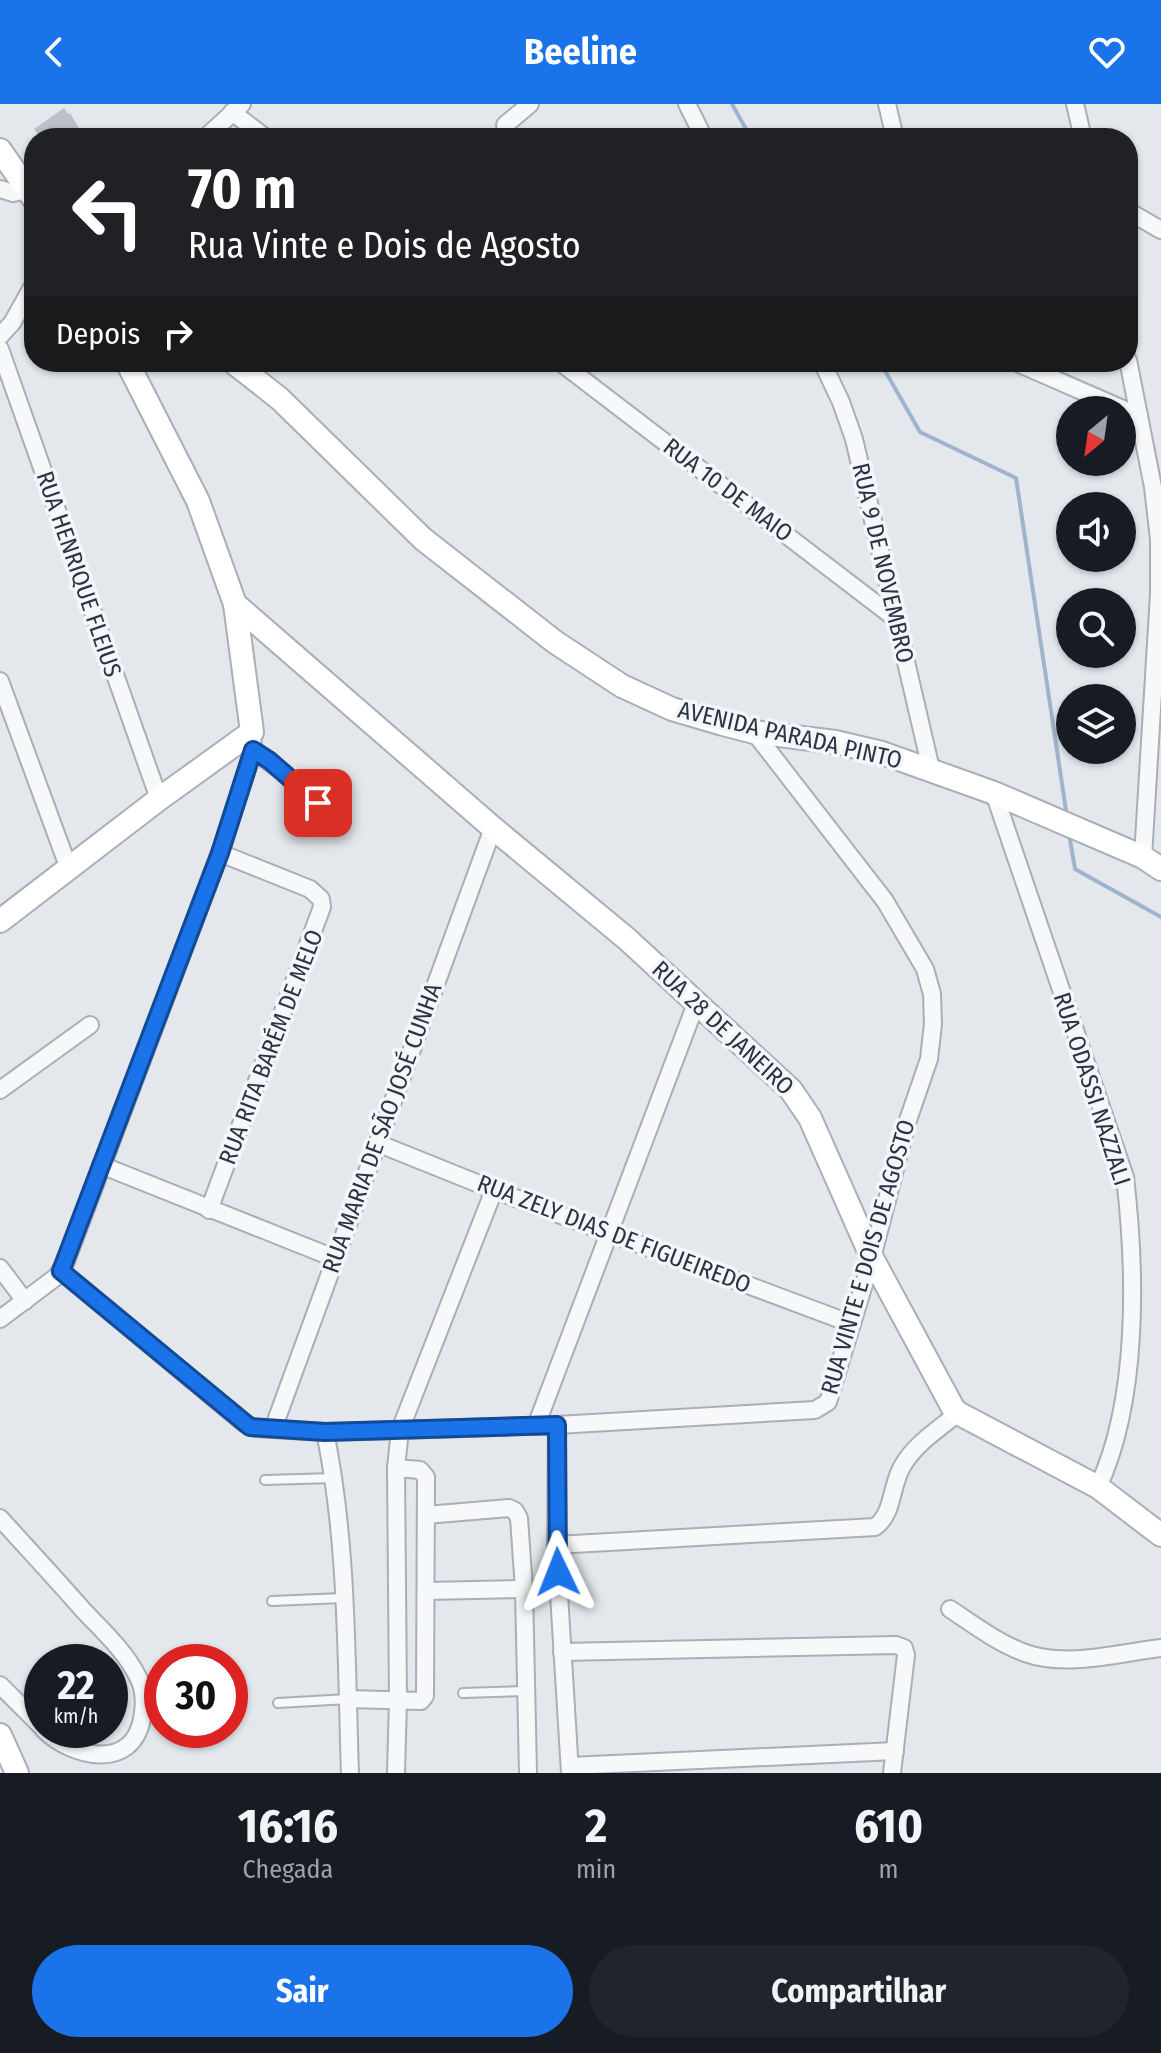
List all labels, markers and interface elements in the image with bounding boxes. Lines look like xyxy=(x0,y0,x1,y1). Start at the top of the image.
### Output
icon: back xyxy=(32,30,76,74)
text: Beeline xyxy=(524,30,637,74)
icon: heart xyxy=(1085,30,1129,74)
text: 70 m xyxy=(188,156,296,223)
icon: left xyxy=(56,160,160,264)
text: Rua Vinte e Dois de Agosto xyxy=(188,224,581,268)
icon: right xyxy=(156,312,200,356)
text: Depois xyxy=(56,316,140,352)
north arrow xyxy=(1056,396,1136,476)
map controls xyxy=(1056,396,1136,764)
street label: RUA 10 DE MAIO xyxy=(658,432,798,548)
street label: RUA 9 DE NOVEMBRO xyxy=(846,460,920,666)
street label: RUA HENRIQUE FLEIUS xyxy=(31,468,127,680)
button: sound xyxy=(1056,492,1136,572)
button: search xyxy=(1056,588,1136,668)
button: layers xyxy=(1056,684,1136,764)
street label: AVENIDA PARADA PINTO xyxy=(675,696,905,774)
pin xyxy=(284,769,352,837)
icon: arrive xyxy=(296,781,340,825)
street label: RUA RITA BARÉM DE MELO xyxy=(212,925,329,1168)
street label: RUA 28 DE JANEIRO xyxy=(646,955,800,1101)
street label: RUA MARIA DE SÃO JOSÉ CUNHA xyxy=(316,979,448,1277)
street label: RUA ODASSI NAZZALI xyxy=(1048,989,1136,1189)
street label: RUA VINTE E DOIS DE AGOSTO xyxy=(815,1116,921,1398)
street label: RUA ZELY DIAS DE FIGUEIREDO xyxy=(473,1169,755,1299)
position arrow xyxy=(516,1530,600,1614)
speed limit sign: 30 xyxy=(144,1644,248,1748)
text: 22 xyxy=(57,1662,95,1710)
text: km/h xyxy=(54,1704,98,1728)
text: 16:16 xyxy=(238,1797,338,1855)
text: 2 xyxy=(585,1797,607,1855)
text: 610 xyxy=(854,1797,923,1855)
text: Chegada xyxy=(243,1854,333,1885)
text: min xyxy=(576,1854,616,1885)
text: m xyxy=(879,1854,899,1885)
button: Sair xyxy=(32,1945,573,2037)
button: Compartilhar xyxy=(589,1945,1129,2037)

